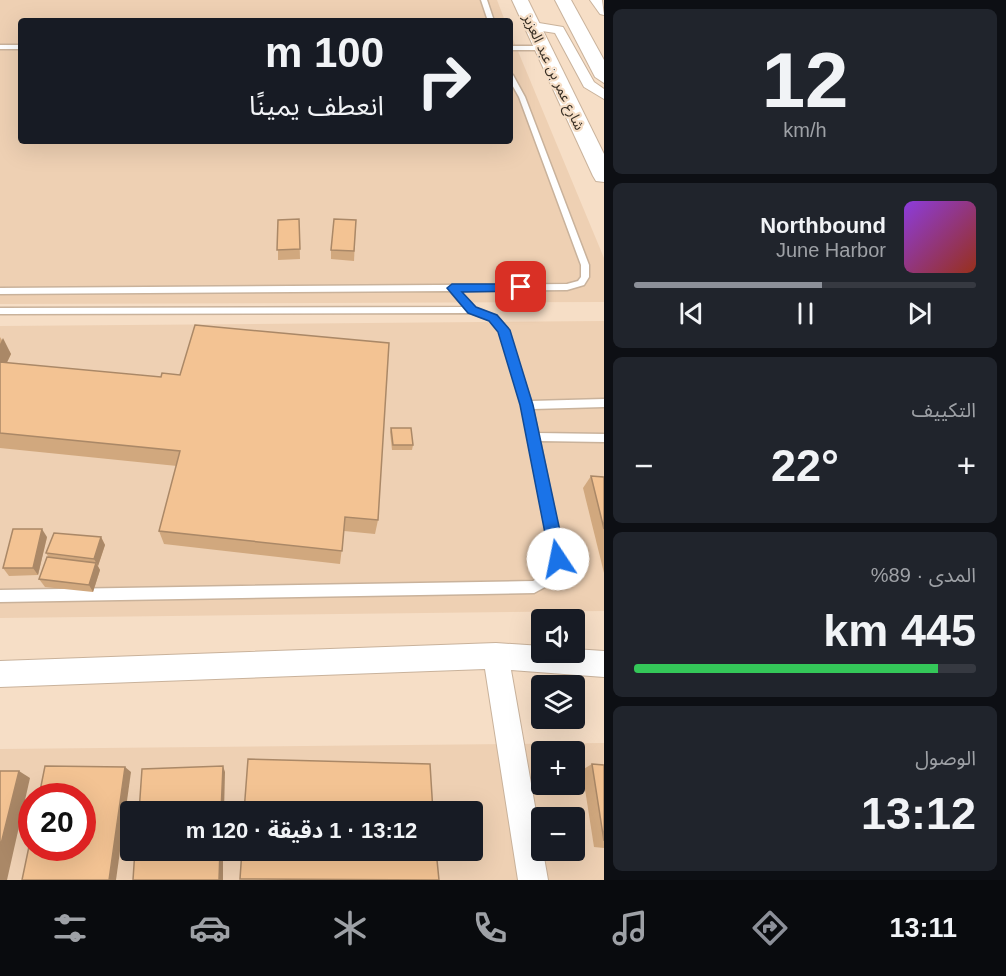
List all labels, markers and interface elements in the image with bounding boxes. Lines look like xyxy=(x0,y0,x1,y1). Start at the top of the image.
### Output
street label: شارع عمر بن عبد العزيز xyxy=(517,11,588,134)
text: 100 m xyxy=(265,29,384,76)
text: 12 xyxy=(762,36,848,124)
icon: right xyxy=(405,42,483,120)
text: انعطف يمينًا xyxy=(249,91,384,121)
text: km/h xyxy=(783,119,827,141)
text: Northbound xyxy=(760,213,886,238)
text: June Harbor xyxy=(776,239,886,261)
pin xyxy=(495,261,546,312)
icon: arrive xyxy=(504,270,537,303)
icon: previous xyxy=(675,297,708,330)
icon: pause xyxy=(789,297,822,330)
icon: next xyxy=(903,297,936,330)
text: التكييف xyxy=(912,399,976,421)
text: 22° xyxy=(771,440,839,491)
text: − xyxy=(634,447,653,484)
text: + xyxy=(957,447,976,484)
position arrow xyxy=(526,527,590,591)
text: المدى · 89% xyxy=(871,564,976,586)
text: 445 km xyxy=(823,605,976,656)
map controls xyxy=(531,609,585,861)
button: sound xyxy=(531,609,585,663)
button: layers xyxy=(531,675,585,729)
button: + xyxy=(531,741,585,795)
text: الوصول xyxy=(915,747,976,769)
speed limit sign: 20 xyxy=(18,783,96,861)
text: 13:12 xyxy=(861,788,976,839)
button: − xyxy=(531,807,585,861)
text: 13:12 · 1 دقيقة · 120 m xyxy=(186,818,417,843)
icon: filters xyxy=(49,907,91,949)
icon: car xyxy=(189,907,231,949)
icon: climate xyxy=(329,907,371,949)
icon: phone xyxy=(469,907,511,949)
icon: music xyxy=(609,907,651,949)
icon: directions xyxy=(749,907,791,949)
text: 13:11 xyxy=(889,913,957,943)

